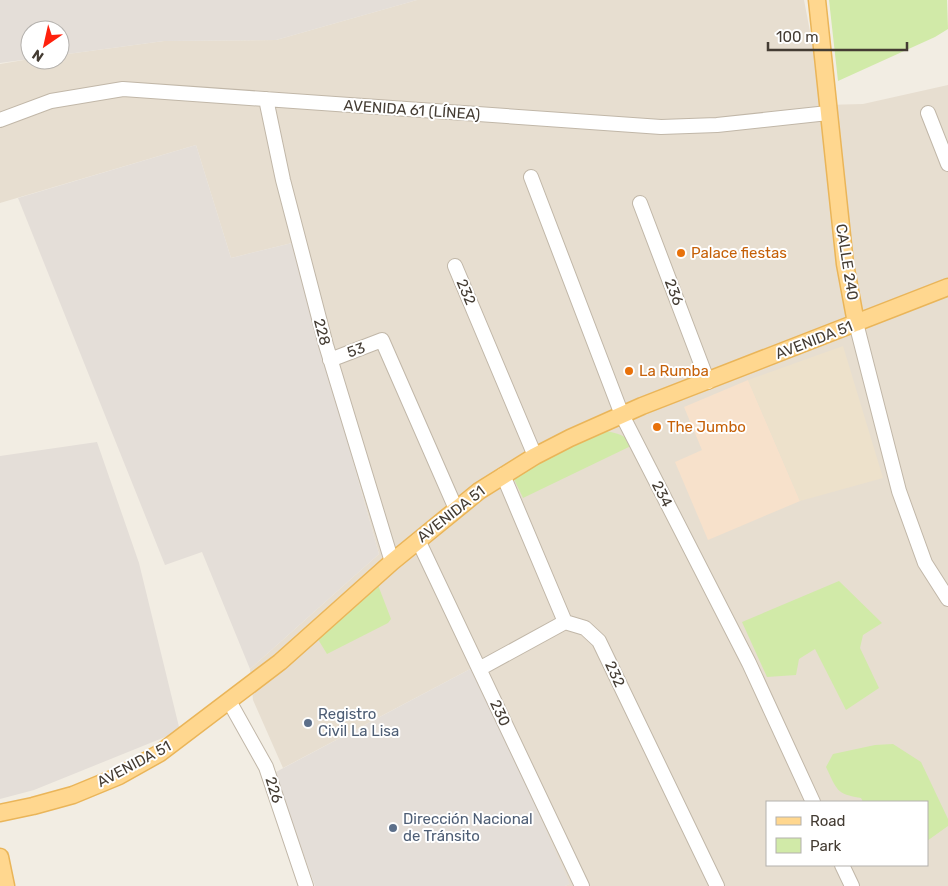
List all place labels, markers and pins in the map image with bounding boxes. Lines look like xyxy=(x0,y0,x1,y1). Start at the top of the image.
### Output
place label: Palace fiestas xyxy=(691,244,787,262)
marker: Palace fiestas xyxy=(675,247,687,259)
place label: La Rumba xyxy=(639,362,709,380)
marker: La Rumba xyxy=(623,365,635,377)
place label: The Jumbo xyxy=(667,418,746,436)
marker: The Jumbo xyxy=(651,421,663,433)
place label: Registro Civil La Lisa xyxy=(318,705,399,740)
marker: Registro Civil La Lisa xyxy=(302,717,314,729)
place label: Dirección Nacional de Tránsito xyxy=(403,810,533,845)
marker: Dirección Nacional de Tránsito xyxy=(387,822,399,834)

